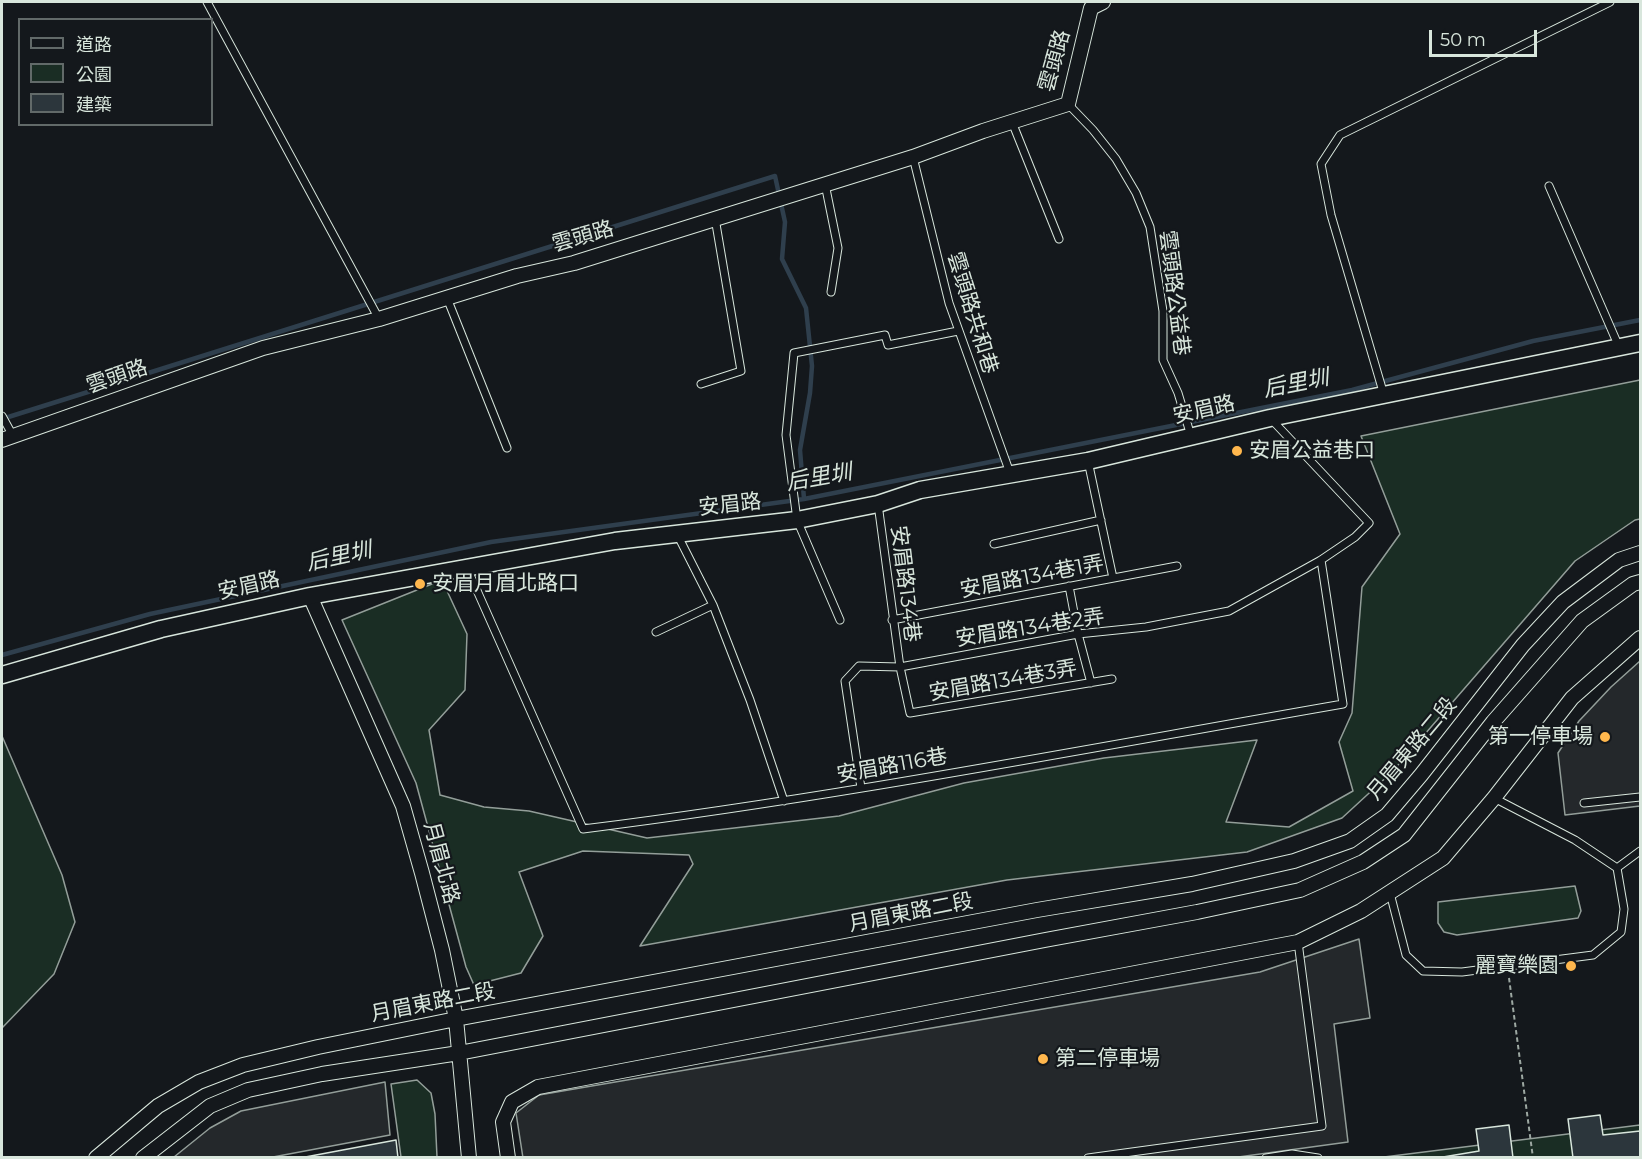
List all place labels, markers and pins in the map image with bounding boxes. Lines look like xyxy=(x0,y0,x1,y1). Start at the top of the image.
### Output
place label: 安眉公益巷口 xyxy=(1249,438,1375,464)
marker: 安眉公益巷口 xyxy=(1230,444,1244,458)
place label: 安眉月眉北路口 xyxy=(432,571,579,597)
marker: 安眉月眉北路口 xyxy=(413,577,427,591)
place label: 第一停車場 xyxy=(1488,724,1593,750)
marker: 第一停車場 xyxy=(1598,730,1612,744)
place label: 麗寶樂園 xyxy=(1475,953,1559,979)
marker: 麗寶樂園 xyxy=(1564,959,1578,973)
place label: 第二停車場 xyxy=(1055,1046,1160,1072)
marker: 第二停車場 xyxy=(1036,1052,1050,1066)

